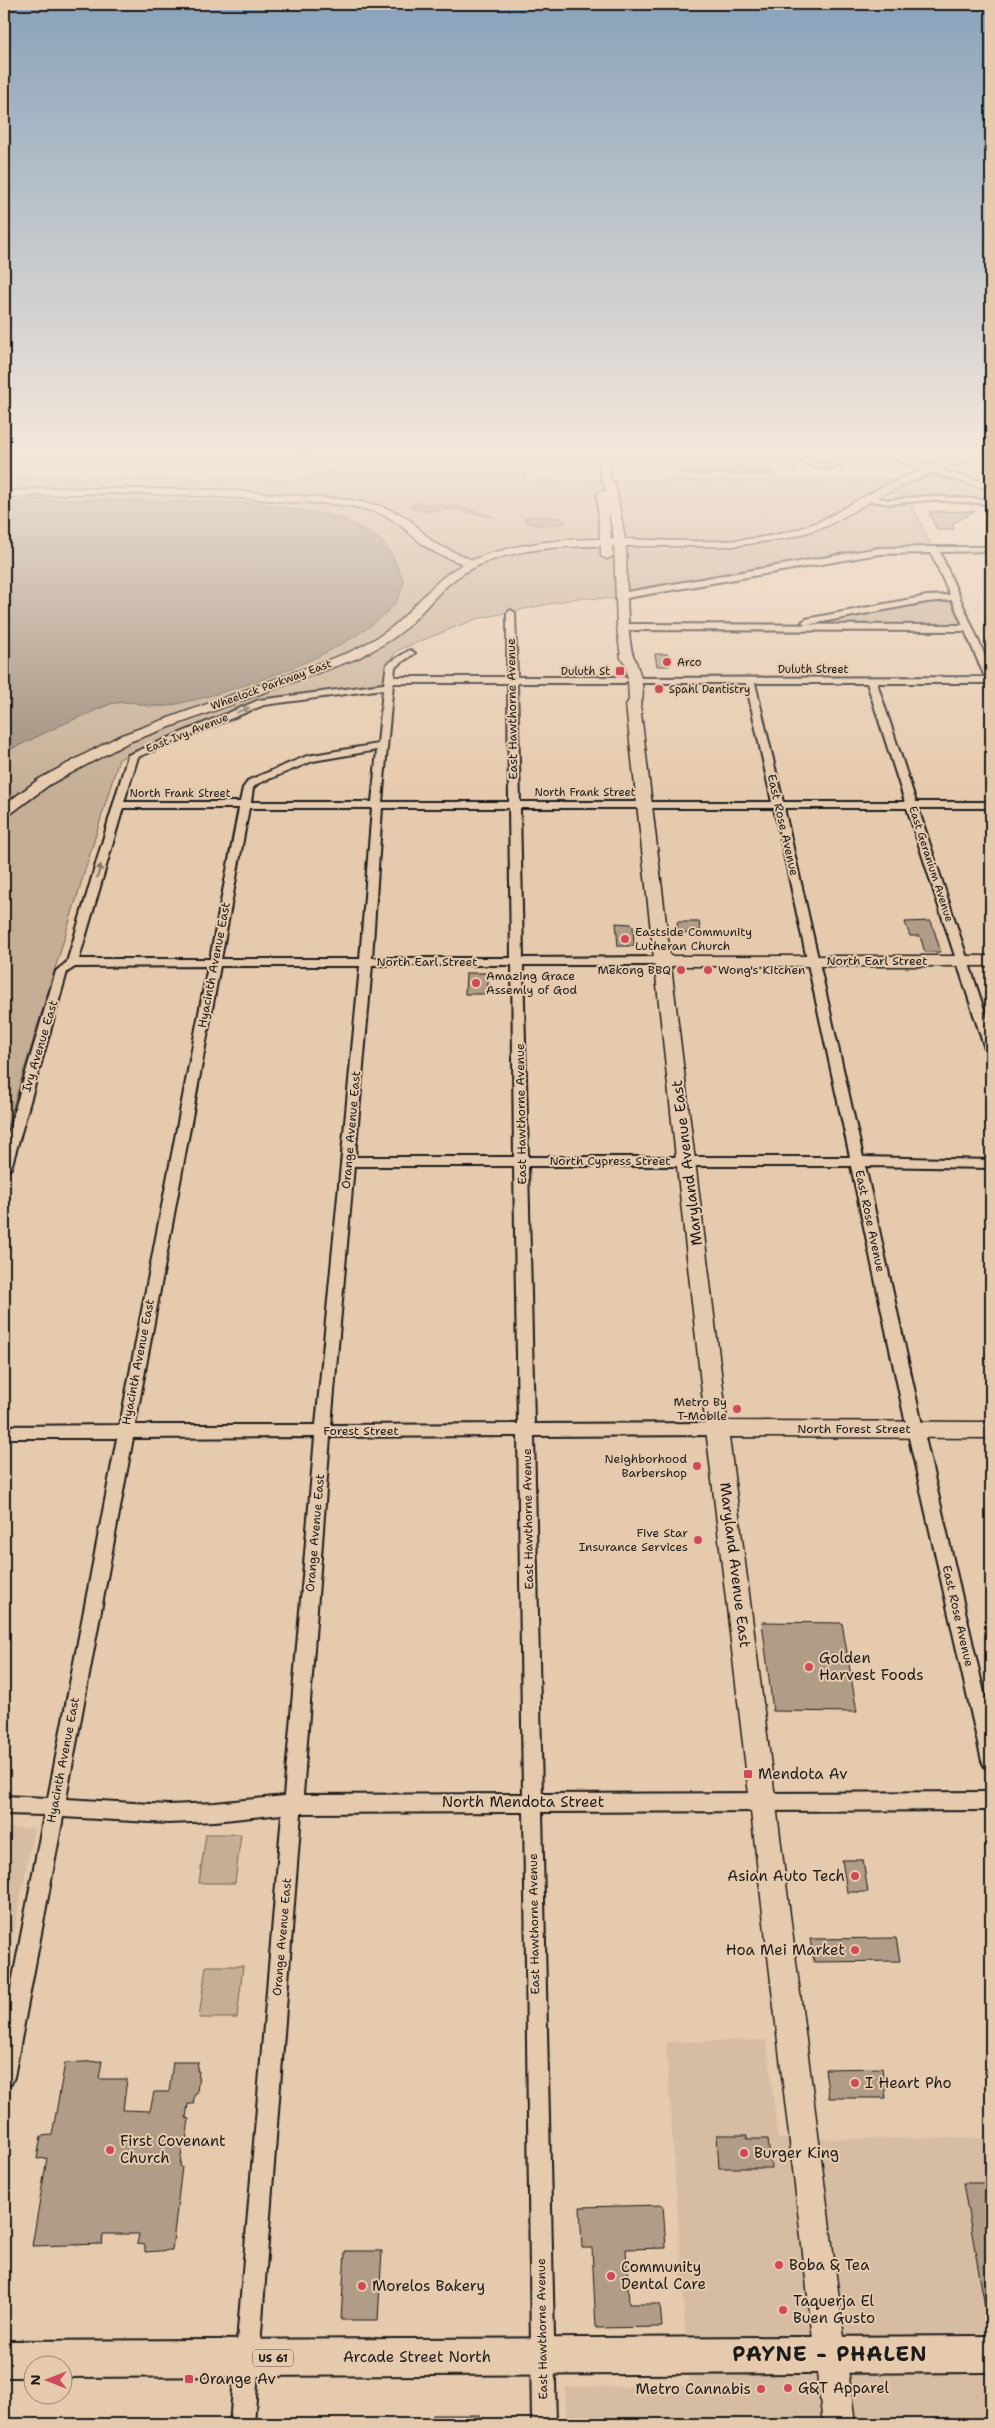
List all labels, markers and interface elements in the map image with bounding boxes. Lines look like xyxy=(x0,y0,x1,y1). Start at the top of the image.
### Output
street label: East Hawthorne Avenue xyxy=(503,638,521,780)
place label: Arco xyxy=(677,655,702,670)
street label: Wheelock Parkway East xyxy=(208,656,334,714)
marker: Arco xyxy=(661,656,673,668)
street label: Duluth Street xyxy=(778,662,849,677)
place label: Duluth St xyxy=(561,664,610,679)
marker: Duluth St xyxy=(614,665,626,677)
place label: Spahl Dentistry xyxy=(669,682,750,697)
marker: Spahl Dentistry xyxy=(653,683,665,695)
one-way arrow xyxy=(236,706,251,713)
street label: East Ivy Avenue xyxy=(144,710,230,756)
street label: East Rose Avenue xyxy=(764,773,803,878)
street label: North Frank Street xyxy=(534,785,636,800)
street label: North Frank Street xyxy=(129,786,231,801)
street label: East Geranium Avenue xyxy=(905,804,957,924)
one-way arrow xyxy=(96,864,104,879)
street label: Hyacinth Avenue East xyxy=(194,901,234,1029)
place label: Eastside Community Lutheran Church xyxy=(635,924,752,954)
marker: Eastside Community Lutheran Church xyxy=(619,933,631,945)
street label: North Earl Street xyxy=(827,953,927,969)
street label: North Earl Street xyxy=(377,954,477,970)
place label: Mekong BBQ xyxy=(597,962,671,978)
place label: Wong's Kitchen xyxy=(718,962,805,978)
marker: Mekong BBQ xyxy=(675,964,687,976)
marker: Wong's Kitchen xyxy=(702,964,714,976)
place label: Amazing Grace Assemly of God xyxy=(486,968,577,998)
marker: Amazing Grace Assemly of God xyxy=(470,977,482,989)
street label: Ivy Avenue East xyxy=(18,998,62,1094)
street label: East Hawthorne Avenue xyxy=(512,1043,530,1185)
street label: Orange Avenue East xyxy=(338,1070,364,1190)
street label: Maryland Avenue East xyxy=(667,1079,707,1247)
street label: North Cypress Street xyxy=(549,1153,671,1169)
street label: East Rose Avenue xyxy=(851,1169,889,1274)
street label: Hyacinth Avenue East xyxy=(118,1298,158,1426)
place label: Metro By T-Mobile xyxy=(673,1394,727,1424)
marker: Metro By T-Mobile xyxy=(731,1403,743,1415)
street label: North Forest Street xyxy=(797,1421,911,1437)
street label: Forest Street xyxy=(323,1423,399,1439)
street label: East Hawthorne Avenue xyxy=(519,1448,537,1590)
place label: Neighborhood Barbershop xyxy=(605,1451,687,1481)
marker: Neighborhood Barbershop xyxy=(691,1460,703,1472)
street label: Orange Avenue East xyxy=(302,1473,328,1593)
street label: Maryland Avenue East xyxy=(715,1481,755,1649)
place label: Five Star Insurance Services xyxy=(579,1525,688,1555)
marker: Five Star Insurance Services xyxy=(692,1534,704,1546)
street label: East Rose Avenue xyxy=(939,1564,978,1669)
place label: Golden Harvest Foods xyxy=(819,1648,924,1685)
marker: Golden Harvest Foods xyxy=(803,1661,815,1673)
street label: Hyacinth Avenue East xyxy=(43,1696,83,1824)
place label: Mendota Av xyxy=(758,1764,848,1784)
marker: Mendota Av xyxy=(742,1768,754,1780)
street label: North Mendota Street xyxy=(442,1792,604,1812)
street label: East Hawthorne Avenue xyxy=(525,1853,543,1995)
place label: Asian Auto Tech xyxy=(727,1866,845,1886)
marker: Asian Auto Tech xyxy=(849,1870,861,1882)
street label: Orange Avenue East xyxy=(269,1877,295,1997)
place label: Hoa Mei Market xyxy=(726,1940,845,1960)
marker: Hoa Mei Market xyxy=(849,1944,861,1956)
place label: I Heart Pho xyxy=(865,2073,952,2093)
marker: I Heart Pho xyxy=(849,2077,861,2089)
place label: First Covenant Church xyxy=(120,2131,226,2168)
place label: Burger King xyxy=(754,2143,839,2163)
marker: First Covenant Church xyxy=(104,2144,116,2156)
marker: Burger King xyxy=(738,2147,750,2159)
place label: Boba & Tea xyxy=(789,2255,870,2275)
place label: Community Dental Care xyxy=(621,2257,706,2294)
street label: East Hawthorne Avenue xyxy=(533,2258,551,2400)
marker: Boba & Tea xyxy=(773,2259,785,2271)
marker: Community Dental Care xyxy=(605,2270,617,2282)
place label: Morelos Bakery xyxy=(372,2276,485,2296)
marker: Morelos Bakery xyxy=(356,2280,368,2292)
place label: Taquerja El Buen Gusto xyxy=(793,2291,875,2328)
marker: Taquerja El Buen Gusto xyxy=(777,2304,789,2316)
district label: PAYNE - PHALEN xyxy=(732,2340,928,2368)
street label: Arcade Street North xyxy=(343,2347,491,2367)
road number: US 61 xyxy=(253,2350,293,2366)
north arrow xyxy=(22,2356,72,2406)
place label: Orange Av xyxy=(199,2369,276,2389)
marker: Orange Av xyxy=(183,2373,195,2385)
text: N xyxy=(26,2374,44,2386)
place label: G&T Apparel xyxy=(798,2378,890,2398)
place label: Metro Cannabis xyxy=(636,2379,751,2399)
marker: G&T Apparel xyxy=(782,2382,794,2394)
marker: Metro Cannabis xyxy=(755,2383,767,2395)

